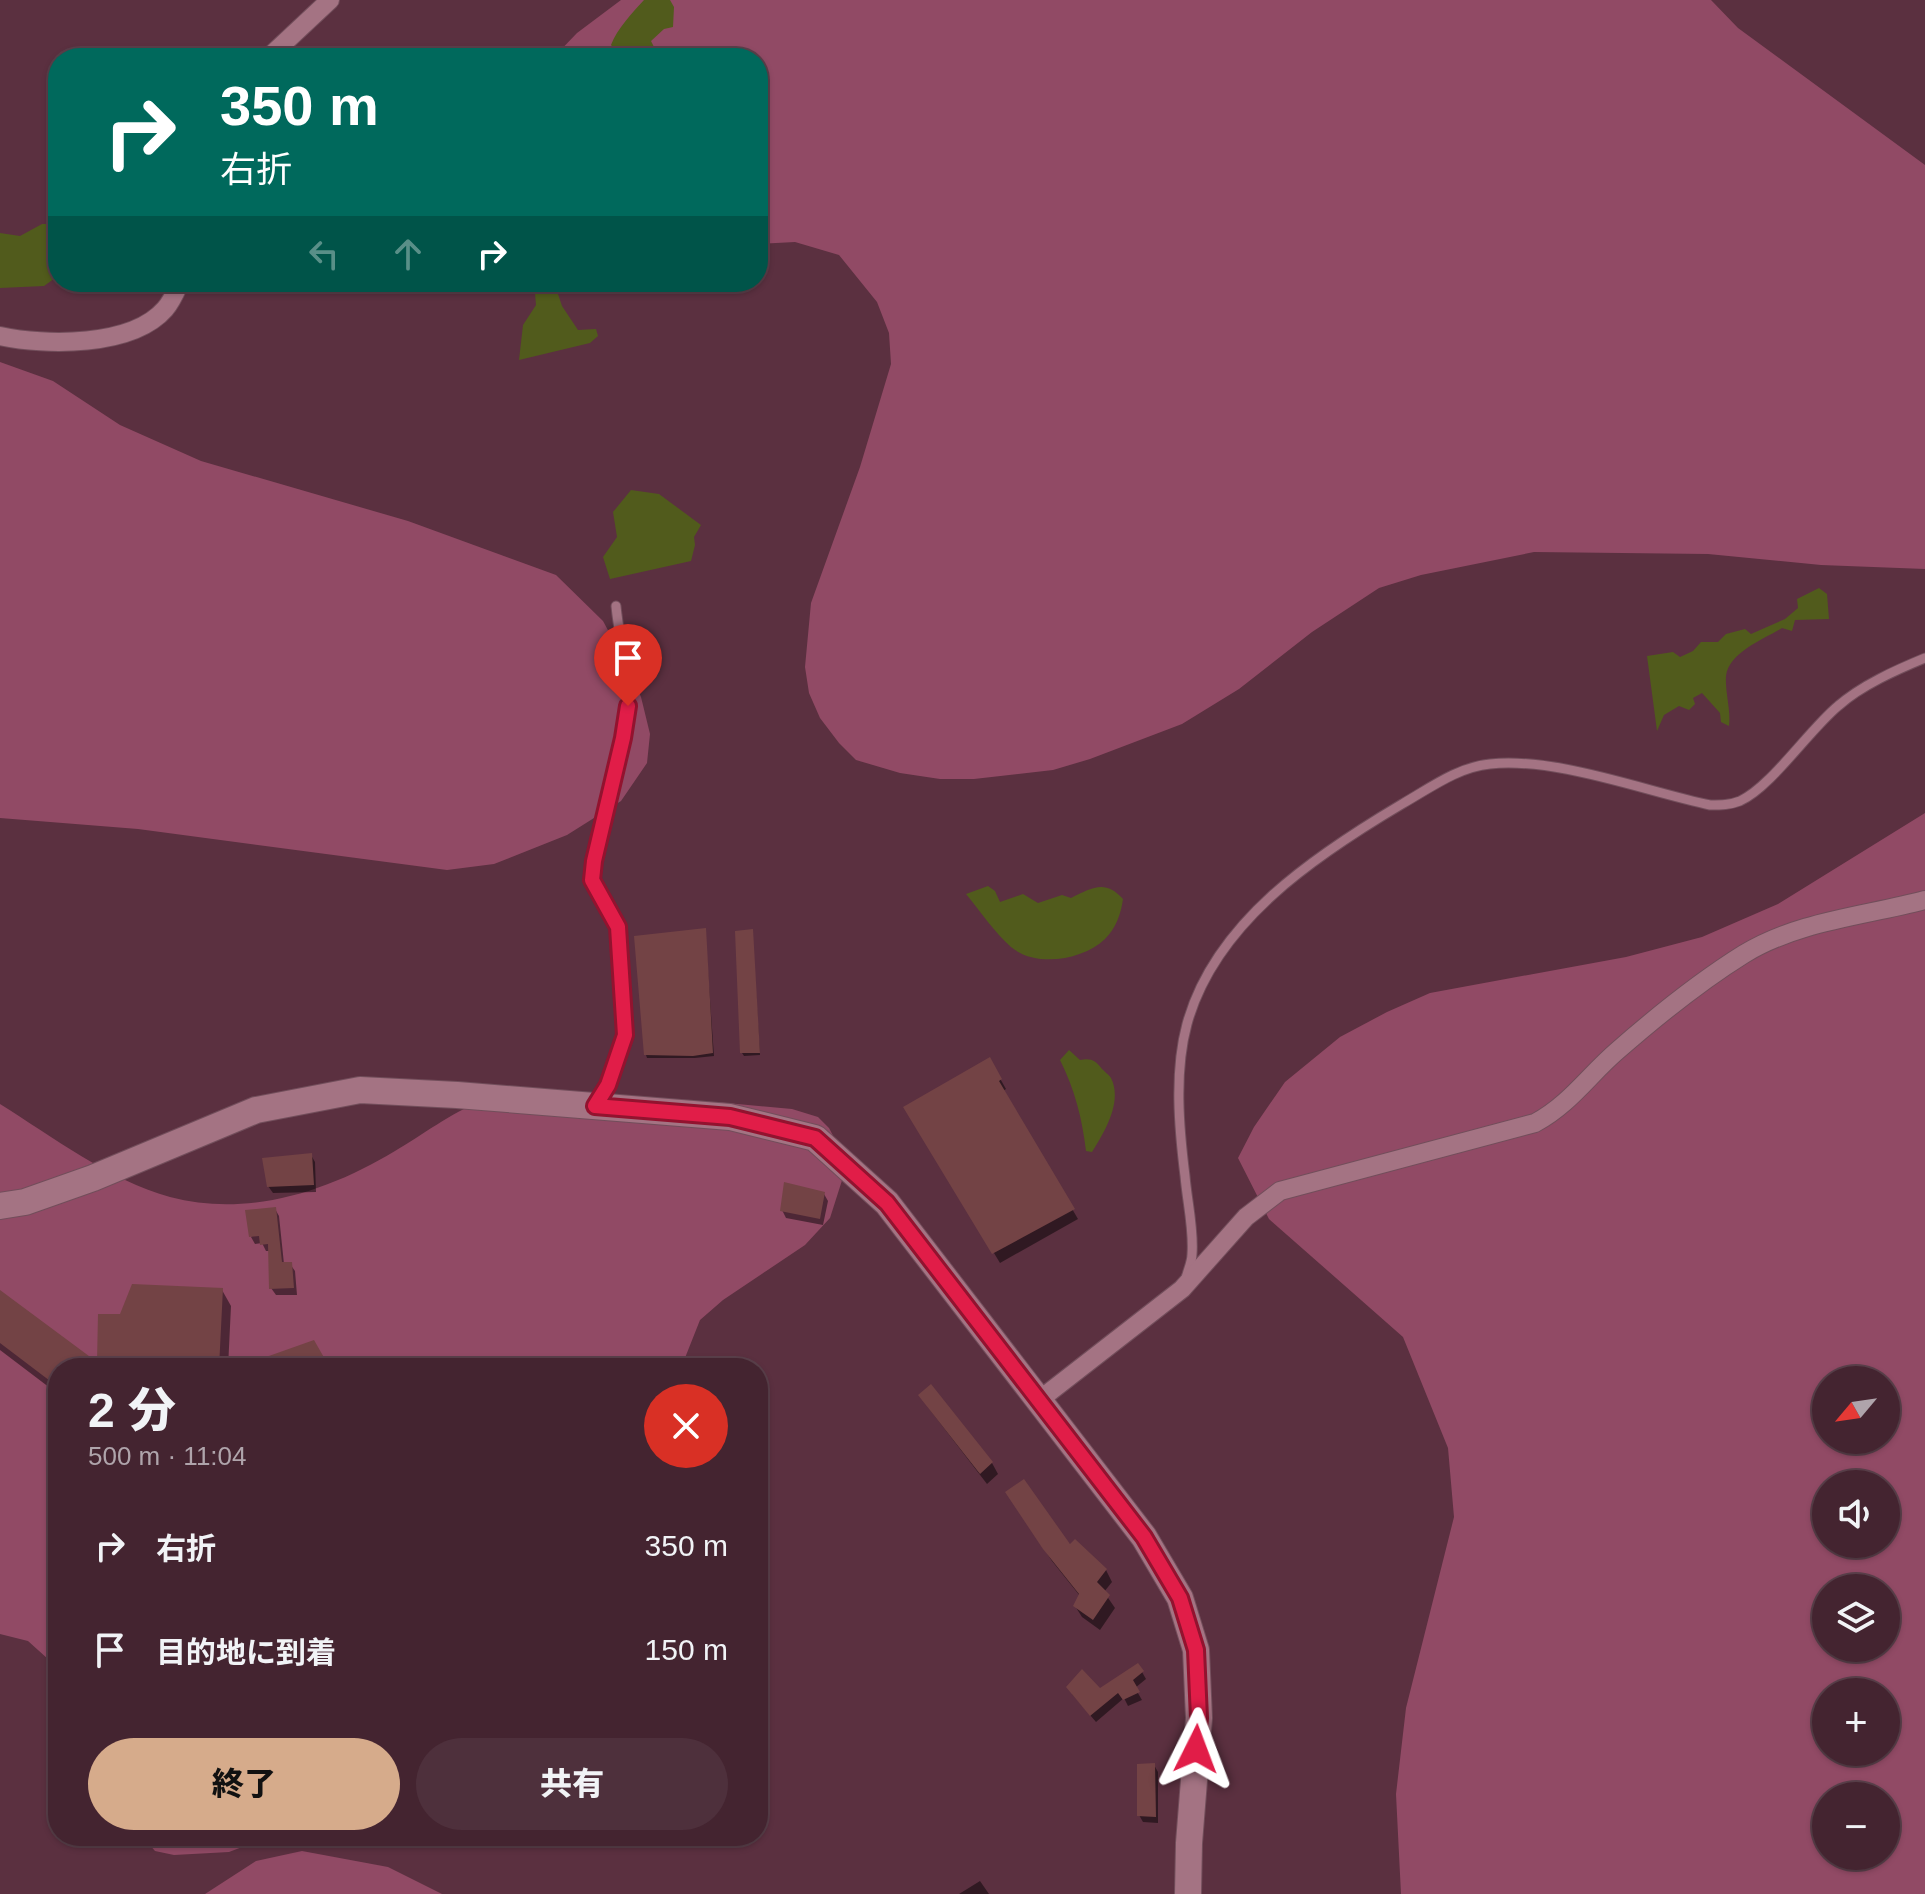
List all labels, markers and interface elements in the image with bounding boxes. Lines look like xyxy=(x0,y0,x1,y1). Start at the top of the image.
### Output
text: 350 m xyxy=(220,74,379,137)
icon: right xyxy=(88,80,192,184)
text: 右折 xyxy=(220,149,292,190)
icon: left xyxy=(302,232,346,276)
icon: ahead xyxy=(386,232,430,276)
icon: right xyxy=(470,232,514,276)
pin xyxy=(594,624,662,706)
icon: arrive xyxy=(606,636,650,680)
north arrow xyxy=(1812,1366,1900,1454)
map controls xyxy=(1812,1366,1900,1870)
text: 2 分 xyxy=(88,1384,176,1437)
button: close xyxy=(644,1384,728,1468)
text: 500 m · 11:04 xyxy=(88,1441,247,1471)
button: sound xyxy=(1812,1470,1900,1558)
icon: right xyxy=(88,1524,132,1568)
text: 350 m xyxy=(645,1529,728,1562)
text: 右折 xyxy=(156,1532,216,1565)
button: layers xyxy=(1812,1574,1900,1662)
icon: arrive xyxy=(88,1628,132,1672)
text: 150 m xyxy=(645,1633,728,1666)
text: 目的地に到着 xyxy=(156,1636,336,1669)
button: + xyxy=(1812,1678,1900,1766)
position arrow xyxy=(1154,1707,1238,1791)
button: 終了 xyxy=(88,1738,400,1830)
button: 共有 xyxy=(416,1738,728,1830)
button: − xyxy=(1812,1782,1900,1870)

